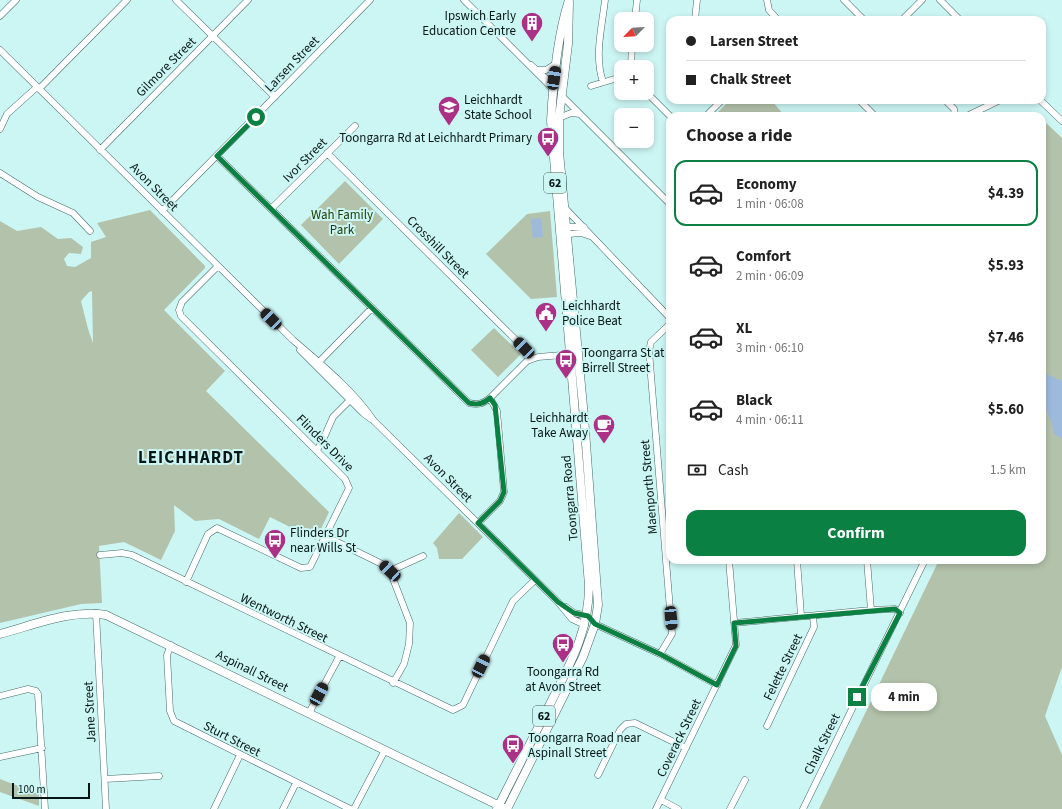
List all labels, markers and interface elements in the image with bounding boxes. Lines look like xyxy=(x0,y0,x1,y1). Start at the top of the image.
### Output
place label: Ipswich Early Education Centre xyxy=(422,7,516,40)
building icon: Ipswich Early Education Centre xyxy=(519,10,545,43)
north arrow xyxy=(614,12,654,52)
map controls xyxy=(614,12,654,148)
text: Larsen Street xyxy=(710,31,798,52)
street label: Larsen Street xyxy=(261,32,324,96)
street label: Gilmore Street xyxy=(132,33,200,101)
button: + xyxy=(614,60,654,100)
car xyxy=(546,65,562,91)
text: Chalk Street xyxy=(710,69,791,90)
place label: Leichhardt State School xyxy=(464,91,532,124)
school or university icon: Leichhardt State School xyxy=(436,94,462,127)
route start xyxy=(247,108,265,126)
button: − xyxy=(614,108,654,148)
text: Choose a ride xyxy=(686,123,792,148)
bus stop icon: Toongarra Rd at Leichhardt Primary xyxy=(535,125,561,158)
place label: Toongarra Rd at Leichhardt Primary xyxy=(339,129,532,147)
street label: Ivor Street xyxy=(279,133,332,186)
street label: Avon Street xyxy=(126,159,183,216)
road number: 62 xyxy=(544,173,566,193)
text: Economy xyxy=(736,174,797,195)
icon: car xyxy=(688,175,724,211)
text: $4.39 xyxy=(988,183,1024,204)
text: 1 min · 06:08 xyxy=(736,195,804,213)
park label: Wah Family Park xyxy=(311,206,373,239)
street label: Crosshill Street xyxy=(403,212,474,283)
text: Comfort xyxy=(736,246,791,267)
icon: car xyxy=(688,247,724,283)
text: $5.93 xyxy=(988,255,1024,276)
text: 2 min · 06:09 xyxy=(736,267,804,285)
place label: Leichhardt Police Beat xyxy=(562,297,623,330)
public building icon: Leichhardt Police Beat xyxy=(533,300,559,333)
car xyxy=(258,306,284,332)
text: XL xyxy=(736,318,752,339)
icon: car xyxy=(688,319,724,355)
text: $7.46 xyxy=(988,327,1024,348)
car xyxy=(511,335,537,361)
text: 3 min · 06:10 xyxy=(736,339,804,357)
place label: Toongarra St at Birrell Street xyxy=(582,344,665,377)
bus stop icon: Toongarra St at Birrell Street xyxy=(553,347,579,380)
text: Black xyxy=(736,390,773,411)
icon: car xyxy=(688,391,724,427)
text: $5.60 xyxy=(988,399,1024,420)
place label: Leichhardt Take Away xyxy=(530,409,589,442)
street label: Flinders Drive xyxy=(292,410,358,476)
text: 4 min · 06:11 xyxy=(736,411,804,429)
cafe icon: Leichhardt Take Away xyxy=(591,412,617,445)
street label: Maenporth Street xyxy=(636,438,662,535)
district label: LEICHHARDT xyxy=(138,446,244,470)
street label: Avon Street xyxy=(420,450,477,507)
street label: Toongarra Road xyxy=(557,454,583,542)
icon: cash xyxy=(686,459,708,481)
text: Cash xyxy=(718,460,749,481)
text: 1.5 km xyxy=(990,461,1026,479)
button: Confirm xyxy=(686,510,1026,556)
place label: Flinders Dr near Wills St xyxy=(290,524,357,557)
bus stop icon: Flinders Dr near Wills St xyxy=(262,527,288,560)
car xyxy=(377,558,403,584)
street label: Wentworth Street xyxy=(237,589,331,647)
car xyxy=(664,606,678,630)
street label: Felette Street xyxy=(759,630,807,703)
bus stop icon: Toongarra Rd at Avon Street xyxy=(550,631,576,664)
street label: Aspinall Street xyxy=(213,646,292,697)
car xyxy=(470,653,492,679)
place label: Toongarra Rd at Avon Street xyxy=(525,663,601,696)
street label: Jane Street xyxy=(79,680,101,743)
car xyxy=(308,681,330,707)
callout: 4 min xyxy=(871,683,937,711)
route end xyxy=(848,688,866,706)
text: 4 min xyxy=(888,688,920,706)
street label: Coverack Street xyxy=(652,695,706,780)
road number: 62 xyxy=(533,706,555,726)
street label: Chalk Street xyxy=(799,710,845,778)
street label: Sturt Street xyxy=(200,717,264,761)
place label: Toongarra Road near Aspinall Street xyxy=(528,729,642,762)
bus stop icon: Toongarra Road near Aspinall Street xyxy=(500,732,526,765)
scale bar xyxy=(12,781,90,800)
text: 100 m xyxy=(18,782,46,797)

